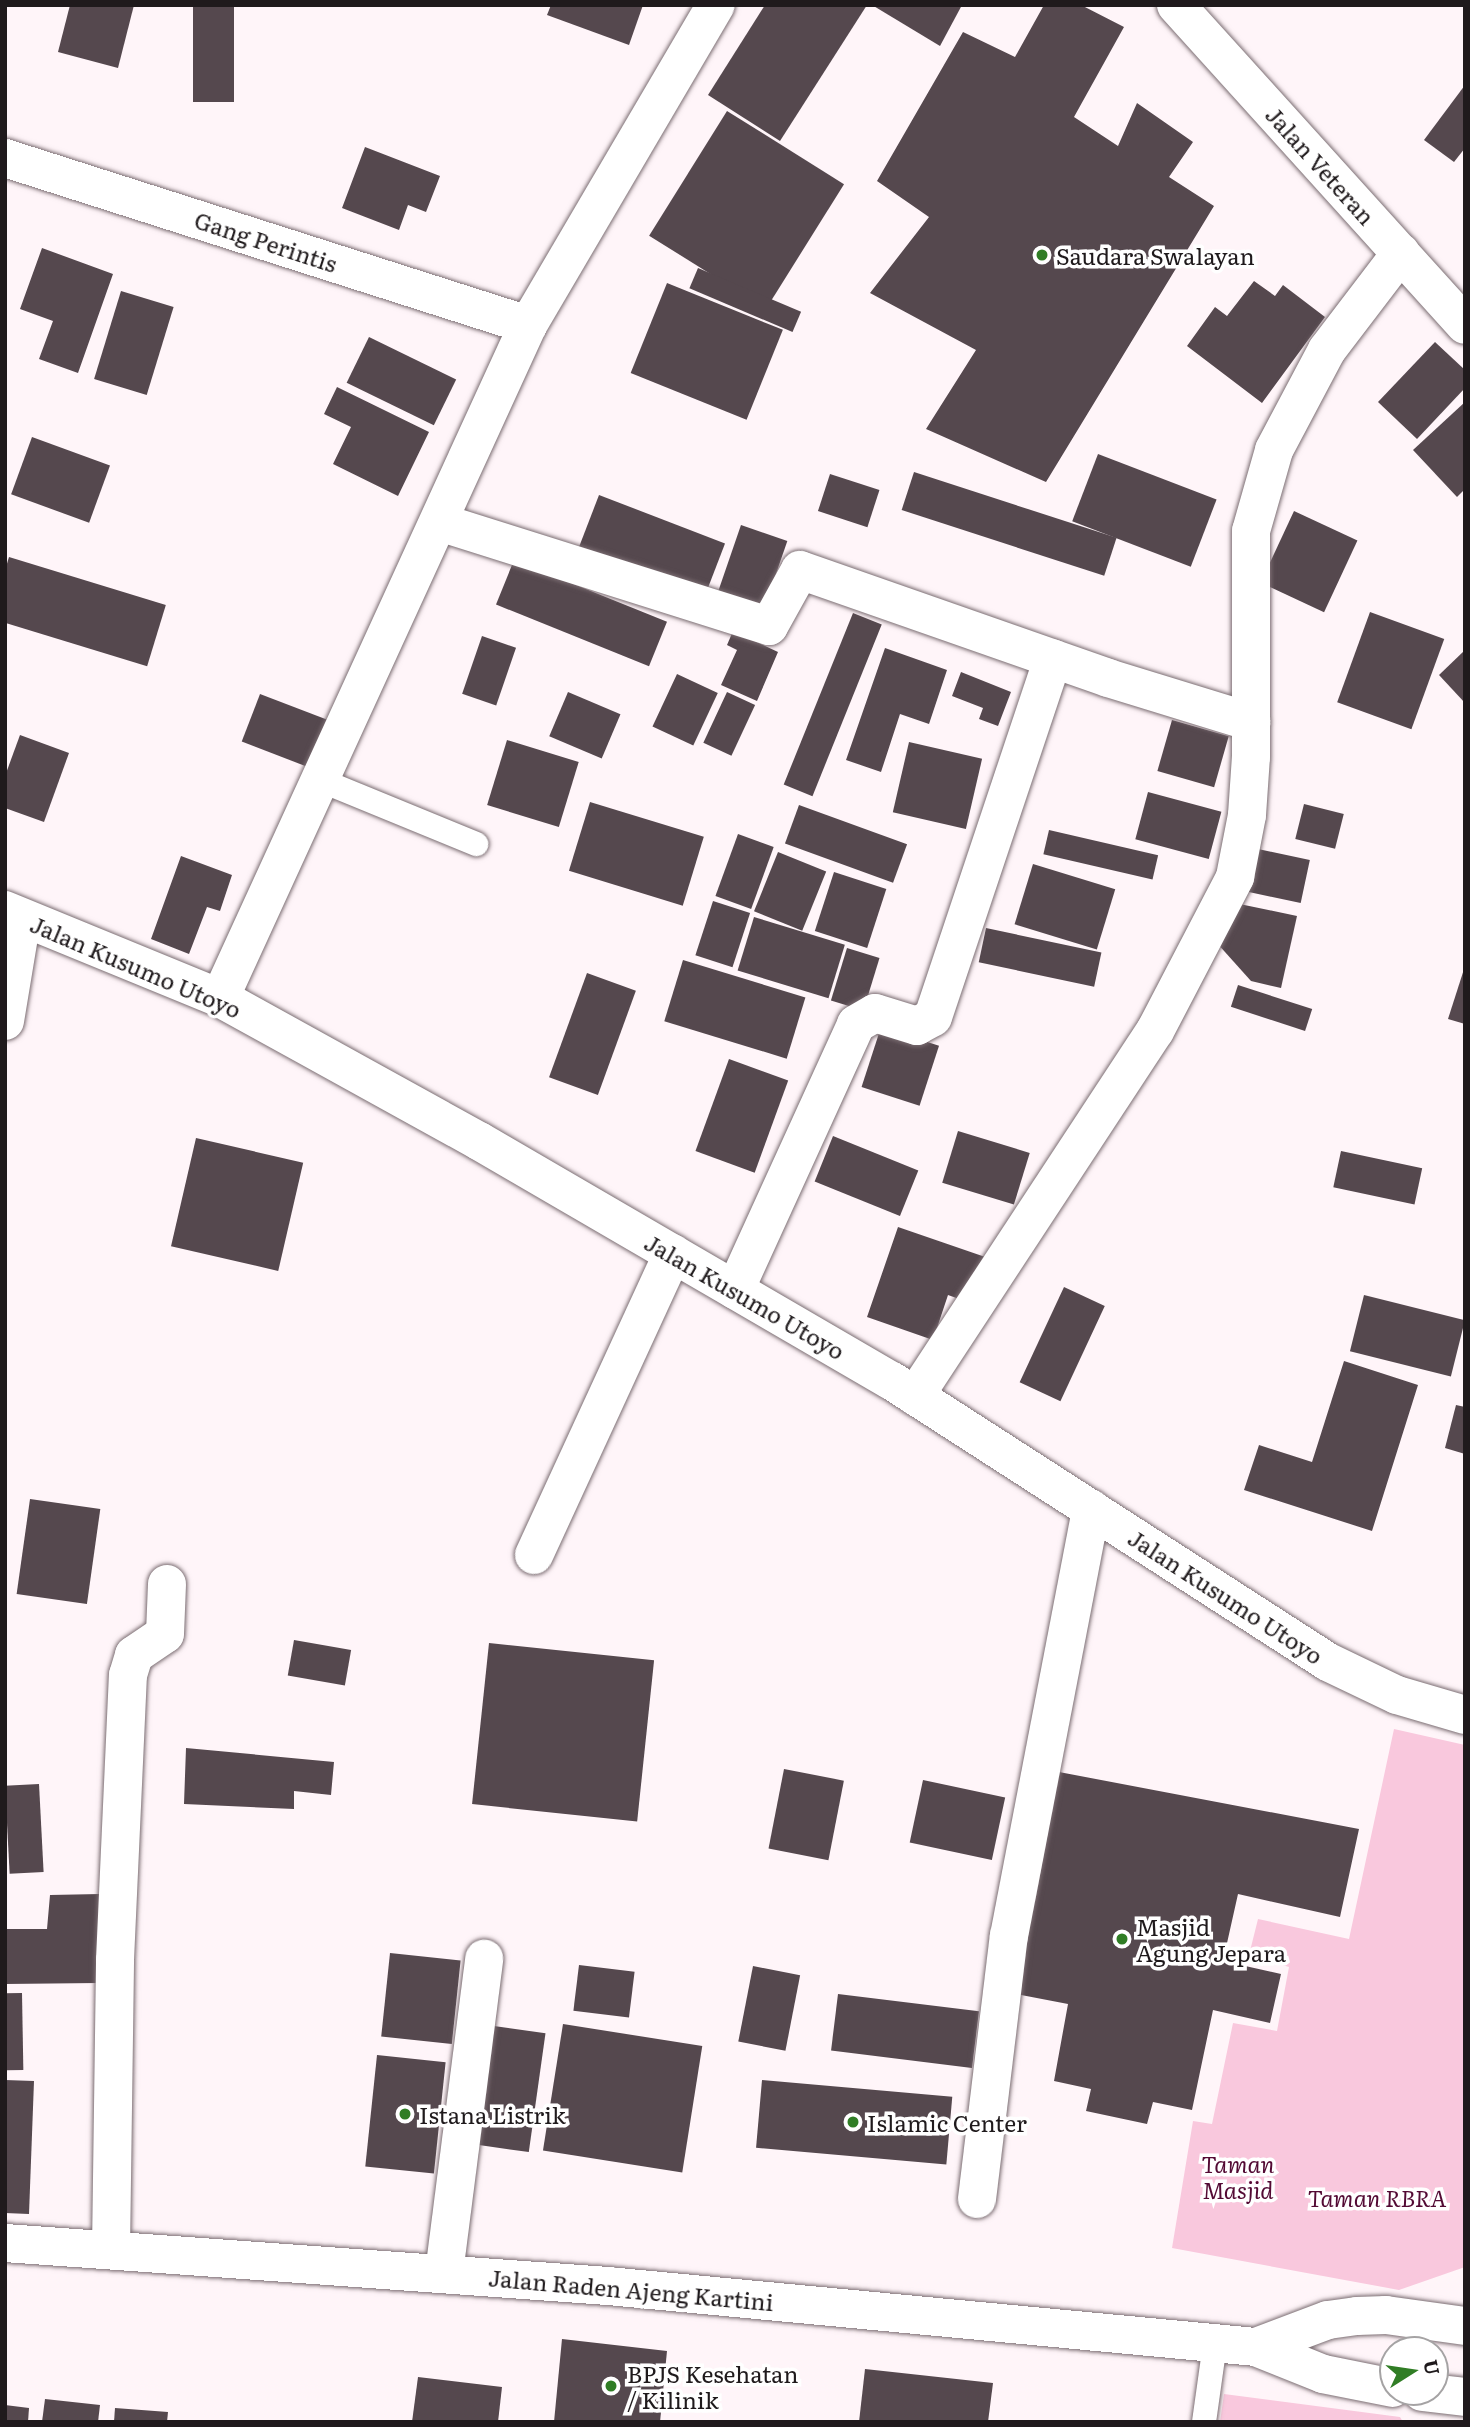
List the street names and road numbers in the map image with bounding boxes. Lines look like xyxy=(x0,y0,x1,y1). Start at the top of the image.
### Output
street label: Jalan Veteran xyxy=(1261,100,1381,230)
street label: Gang Perintis xyxy=(191,205,341,277)
street label: Jalan Kusumo Utoyo xyxy=(27,909,245,1023)
street label: Jalan Kusumo Utoyo xyxy=(640,1228,850,1364)
street label: Jalan Kusumo Utoyo xyxy=(1124,1523,1328,1669)
street label: Jalan Raden Ajeng Kartini xyxy=(487,2263,775,2315)

